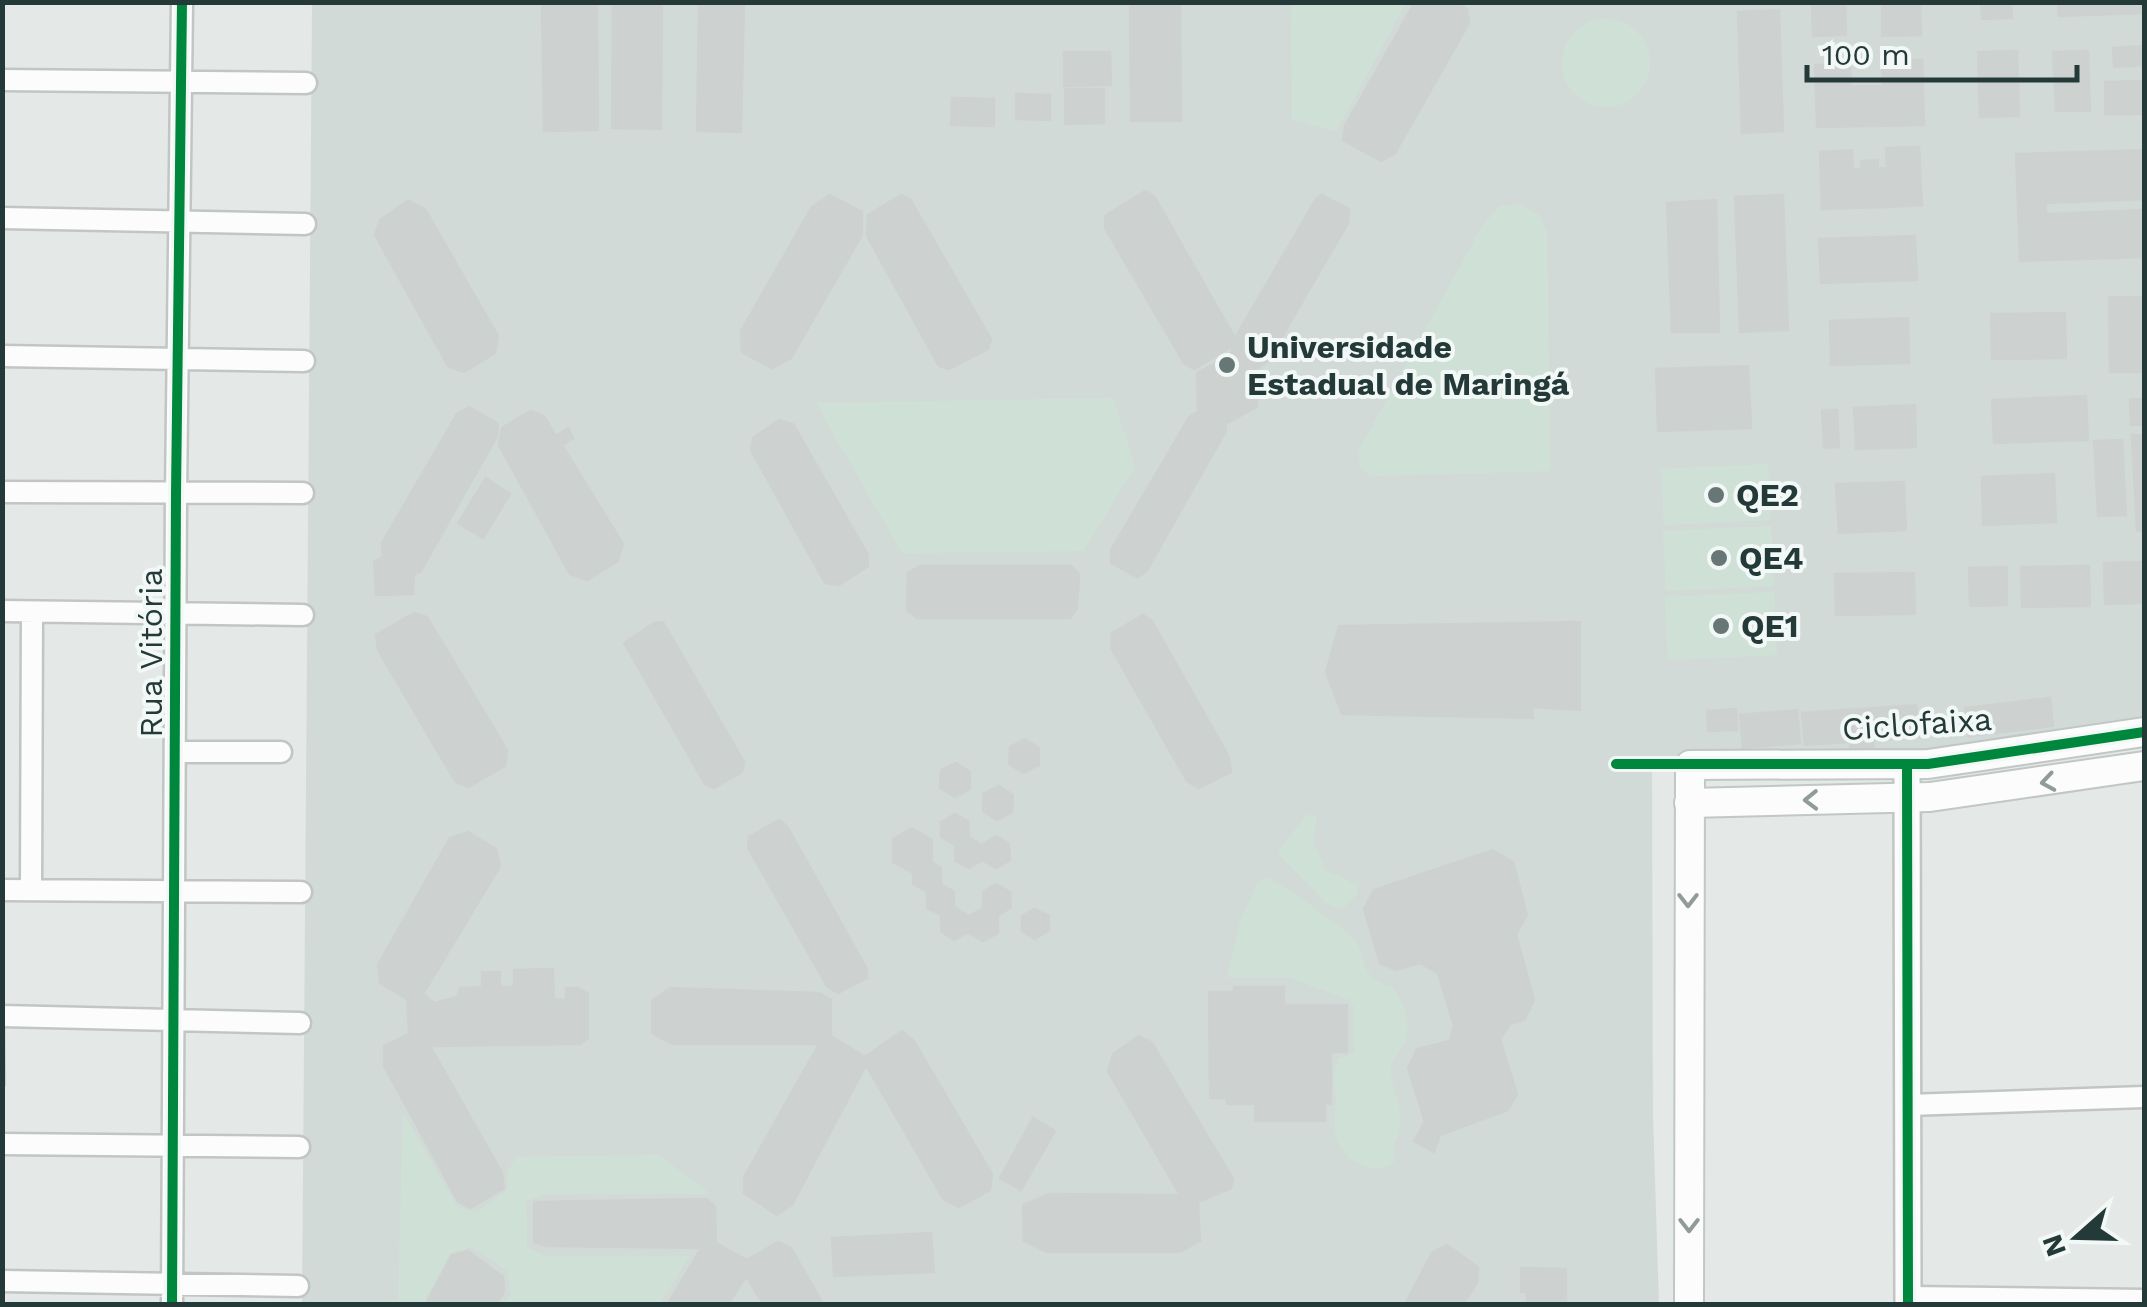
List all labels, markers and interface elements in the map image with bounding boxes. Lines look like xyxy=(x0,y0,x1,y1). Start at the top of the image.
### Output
scale bar xyxy=(1807,20,2077,82)
text: 100 m xyxy=(1822,37,1910,72)
place label: Universidade Estadual de Maringá xyxy=(1247,328,1570,403)
marker: Universidade Estadual de Maringá xyxy=(1216,354,1238,376)
place label: QE2 xyxy=(1736,476,1799,514)
marker: QE2 xyxy=(1705,484,1727,506)
place label: QE4 xyxy=(1739,539,1803,577)
marker: QE4 xyxy=(1708,547,1730,569)
street label: Rua Vitória xyxy=(132,568,170,738)
place label: QE1 xyxy=(1741,607,1799,645)
marker: QE1 xyxy=(1710,615,1732,637)
street label: Ciclofaixa xyxy=(1841,700,1993,748)
one-way arrow xyxy=(2040,770,2057,791)
one-way arrow xyxy=(1803,790,1819,811)
one-way arrow xyxy=(1677,892,1699,908)
north arrow xyxy=(2027,1187,2127,1287)
one-way arrow xyxy=(1678,1218,1700,1233)
text: N xyxy=(2035,1230,2073,1261)

